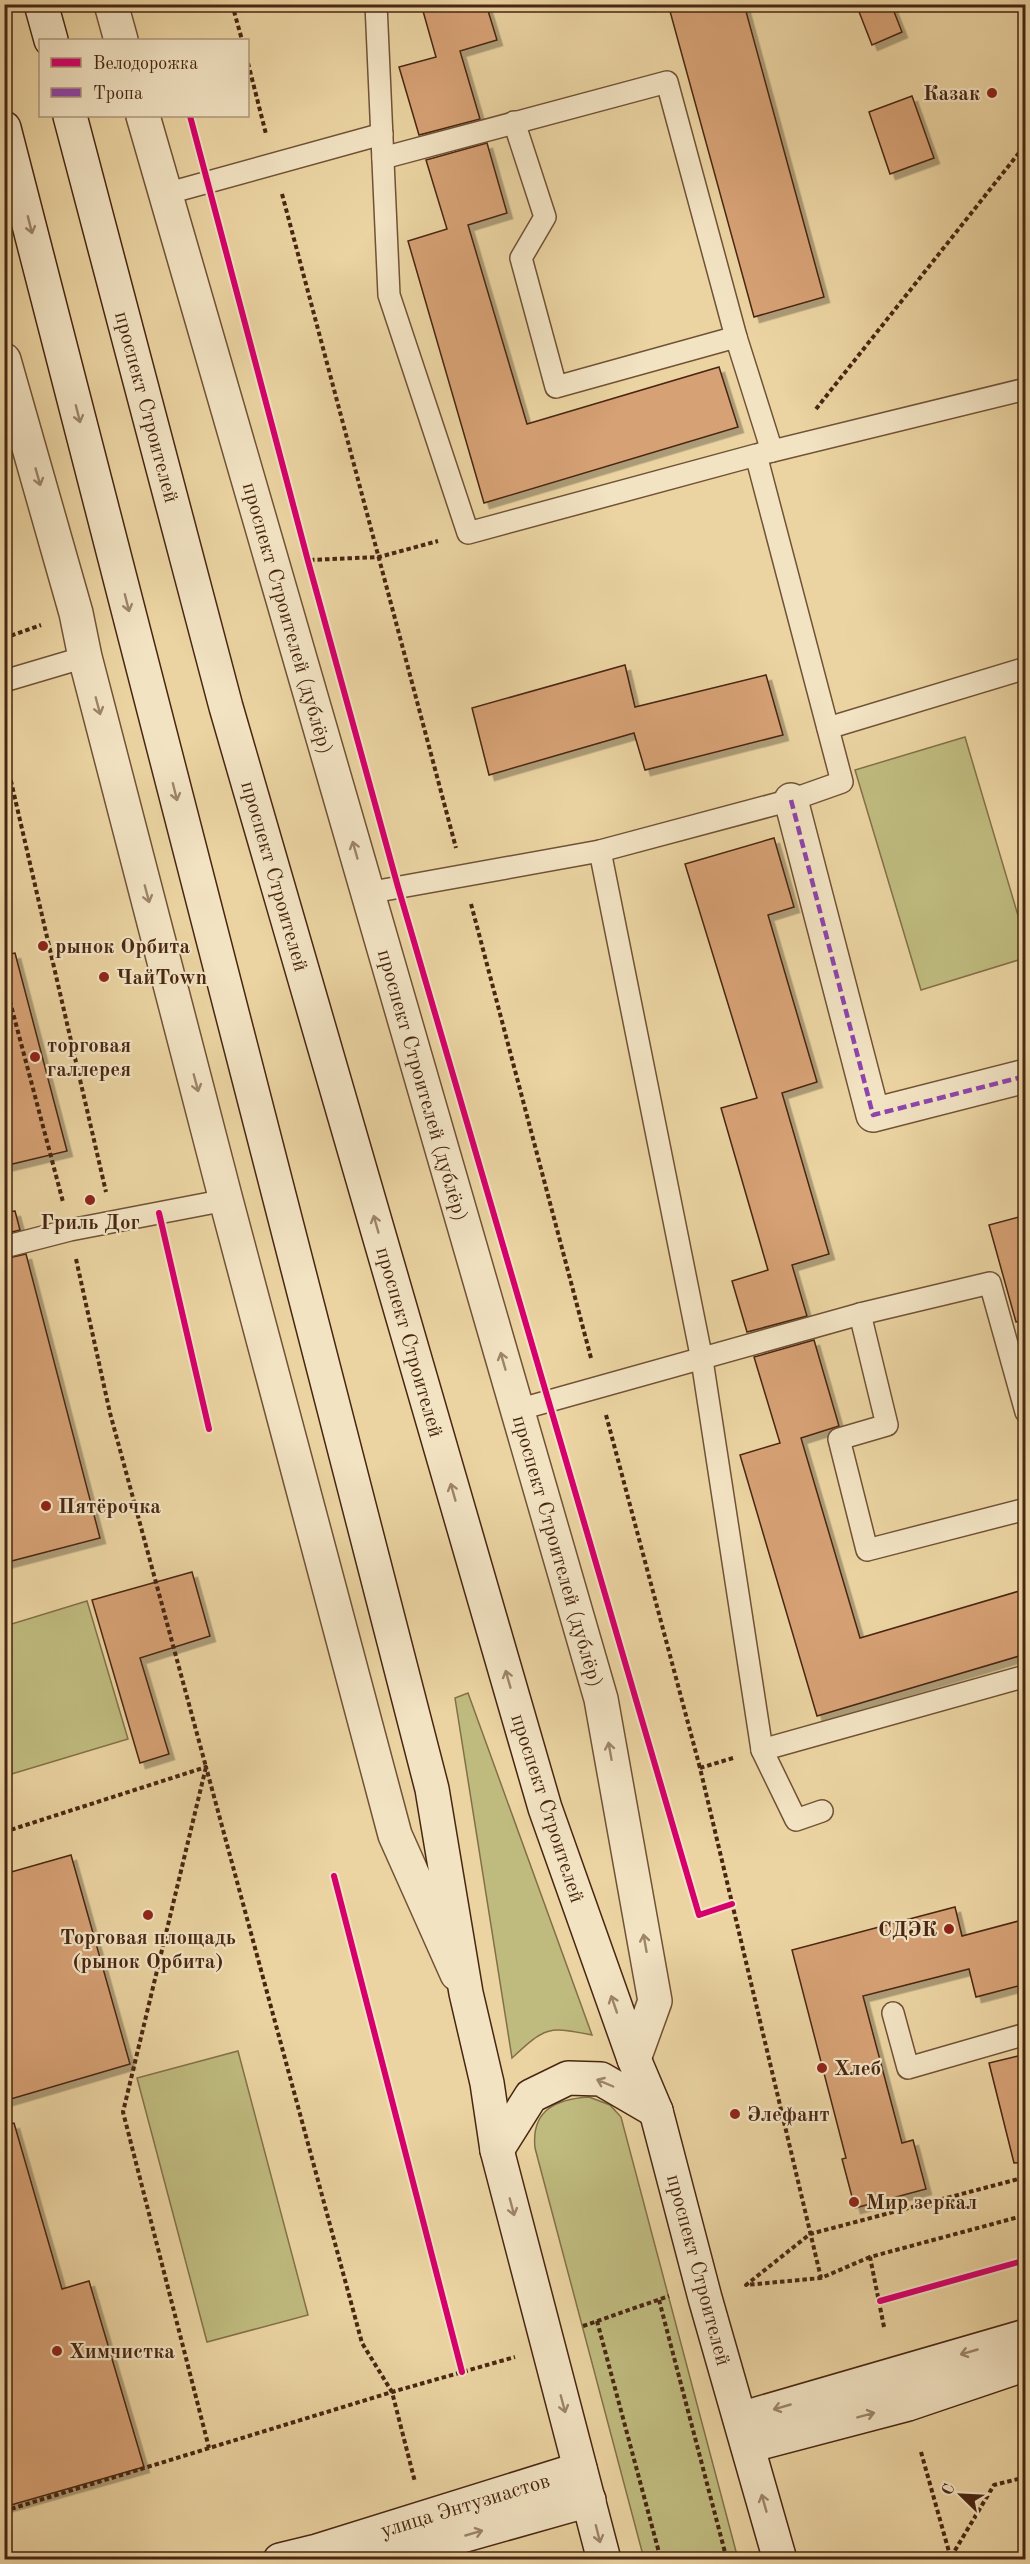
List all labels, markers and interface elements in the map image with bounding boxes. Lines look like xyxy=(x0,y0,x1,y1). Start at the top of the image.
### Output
legend xyxy=(39,39,249,117)
text: Велодорожка xyxy=(93,55,198,73)
place label: Казак xyxy=(923,84,980,105)
text: Тропа xyxy=(93,85,143,103)
marker: Казак xyxy=(985,86,999,100)
one-way arrow xyxy=(24,216,36,235)
street label: проспект Строителей xyxy=(110,309,181,505)
one-way arrow xyxy=(73,405,84,424)
one-way arrow xyxy=(32,467,44,486)
street label: проспект Строителей (дублёр) xyxy=(238,480,335,757)
one-way arrow xyxy=(121,593,133,612)
one-way arrow xyxy=(92,696,104,715)
street label: проспект Строителей xyxy=(236,779,311,974)
one-way arrow xyxy=(170,782,182,801)
one-way arrow xyxy=(349,841,360,860)
one-way arrow xyxy=(141,885,153,904)
place label: рынок Орбита xyxy=(55,937,190,958)
marker: рынок Орбита xyxy=(36,939,50,953)
street label: проспект Строителей (дублёр) xyxy=(373,947,470,1224)
place label: ЧайTown xyxy=(116,968,207,989)
marker: ЧайTown xyxy=(97,970,111,984)
place label: торговая галлерея xyxy=(47,1036,131,1081)
marker: торговая галлерея xyxy=(28,1050,42,1064)
one-way arrow xyxy=(190,1073,202,1092)
marker: Гриль Дог xyxy=(83,1193,97,1207)
place label: Гриль Дог xyxy=(40,1213,140,1234)
one-way arrow xyxy=(370,1215,381,1234)
street label: проспект Строителей xyxy=(371,1245,446,1440)
one-way arrow xyxy=(497,1352,508,1371)
street label: проспект Строителей (дублёр) xyxy=(508,1413,605,1690)
one-way arrow xyxy=(447,1483,458,1502)
place label: Пятёрочка xyxy=(58,1497,161,1518)
marker: Пятёрочка xyxy=(39,1499,53,1513)
one-way arrow xyxy=(502,1670,513,1689)
street label: проспект Строителей xyxy=(506,1711,587,1905)
one-way arrow xyxy=(604,1742,615,1761)
marker: Торговая площадь (рынок Орбита) xyxy=(141,1908,155,1922)
place label: СДЭК xyxy=(878,1920,938,1941)
marker: СДЭК xyxy=(942,1922,956,1936)
place label: Торговая площадь (рынок Орбита) xyxy=(60,1928,236,1973)
one-way arrow xyxy=(639,1933,650,1953)
one-way arrow xyxy=(608,1995,619,2014)
place label: Хлеб xyxy=(834,2059,881,2080)
marker: Хлеб xyxy=(815,2061,829,2075)
one-way arrow xyxy=(596,2077,614,2088)
place label: Элефант xyxy=(747,2105,830,2126)
marker: Элефант xyxy=(728,2107,742,2121)
street label: проспект Строителей xyxy=(662,2172,733,2368)
place label: Мир зеркал xyxy=(866,2193,977,2214)
marker: Мир зеркал xyxy=(847,2195,861,2209)
one-way arrow xyxy=(506,2197,518,2216)
place label: Химчистка xyxy=(69,2342,175,2363)
marker: Химчистка xyxy=(50,2344,64,2358)
one-way arrow xyxy=(960,2347,979,2358)
one-way arrow xyxy=(558,2394,570,2413)
one-way arrow xyxy=(773,2402,792,2413)
one-way arrow xyxy=(856,2409,875,2420)
north arrow xyxy=(931,2465,991,2525)
street label: улица Энтузиастов xyxy=(378,2471,553,2542)
text: С xyxy=(940,2482,959,2498)
one-way arrow xyxy=(758,2494,770,2513)
one-way arrow xyxy=(592,2524,604,2543)
one-way arrow xyxy=(464,2527,483,2538)

